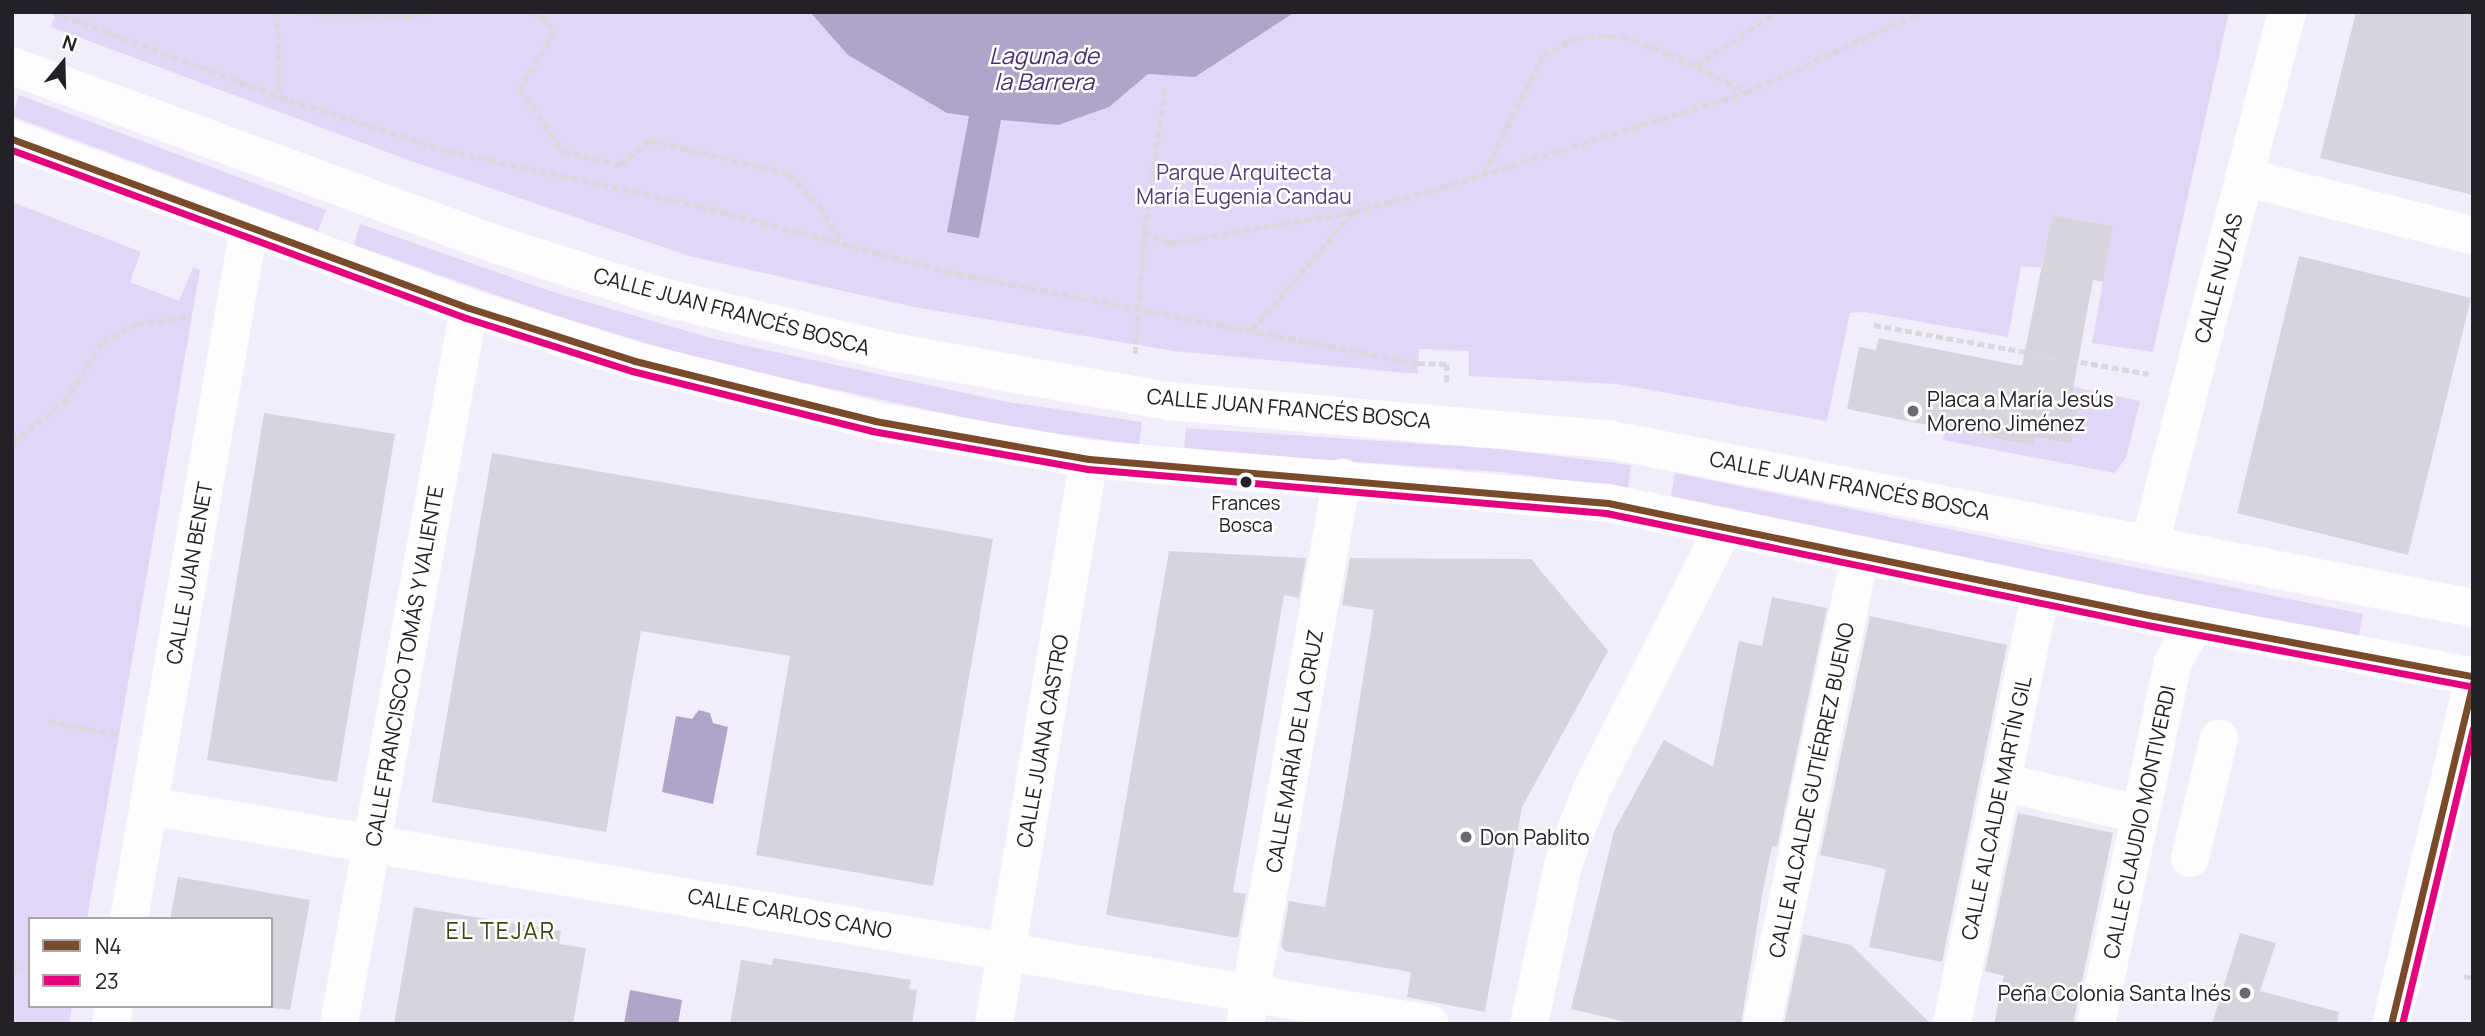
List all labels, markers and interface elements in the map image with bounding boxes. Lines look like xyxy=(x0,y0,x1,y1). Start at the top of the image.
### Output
north arrow xyxy=(28,28,98,98)
text: N xyxy=(59,29,81,58)
water label: Laguna de la Barrera xyxy=(989,41,1099,95)
park label: Parque Arquitecta María Eugenia Candau xyxy=(1136,159,1352,209)
street label: CALLE NUZAS xyxy=(2189,210,2247,346)
street label: CALLE JUAN FRANCÉS BOSCA xyxy=(591,262,873,360)
street label: CALLE JUAN FRANCÉS BOSCA xyxy=(1146,383,1432,433)
place label: Placa a María Jesús Moreno Jiménez xyxy=(1927,386,2114,436)
marker: Placa a María Jesús Moreno Jiménez xyxy=(1905,403,1921,419)
street label: CALLE JUAN FRANCÉS BOSCA xyxy=(1708,445,1992,525)
marker: Frances Bosca xyxy=(1239,475,1253,489)
street label: CALLE JUAN BENET xyxy=(161,480,217,666)
street label: CALLE FRANCISCO TOMÁS Y VALIENTE xyxy=(360,483,448,849)
place label: Frances Bosca xyxy=(1211,493,1281,537)
street label: CALLE ALCALDE GUTIÉRREZ BUENO xyxy=(1763,620,1859,960)
street label: CALLE MARÍA DE LA CRUZ xyxy=(1260,627,1328,875)
street label: CALLE JUANA CASTRO xyxy=(1011,632,1073,850)
street label: CALLE ALCALDE MARTÍN GIL xyxy=(1956,674,2036,942)
street label: CALLE CLAUDIO MONTIVERDI xyxy=(2098,683,2180,961)
place label: Don Pablito xyxy=(1480,824,1590,850)
marker: Don Pablito xyxy=(1458,829,1474,845)
street label: CALLE CARLOS CANO xyxy=(686,883,894,943)
district label: EL TEJAR xyxy=(446,916,556,944)
legend xyxy=(28,917,273,1008)
text: N4 xyxy=(95,932,122,960)
text: 23 xyxy=(95,967,119,995)
place label: Peña Colonia Santa Inés xyxy=(1998,980,2231,1006)
marker: Peña Colonia Santa Inés xyxy=(2237,985,2253,1001)

